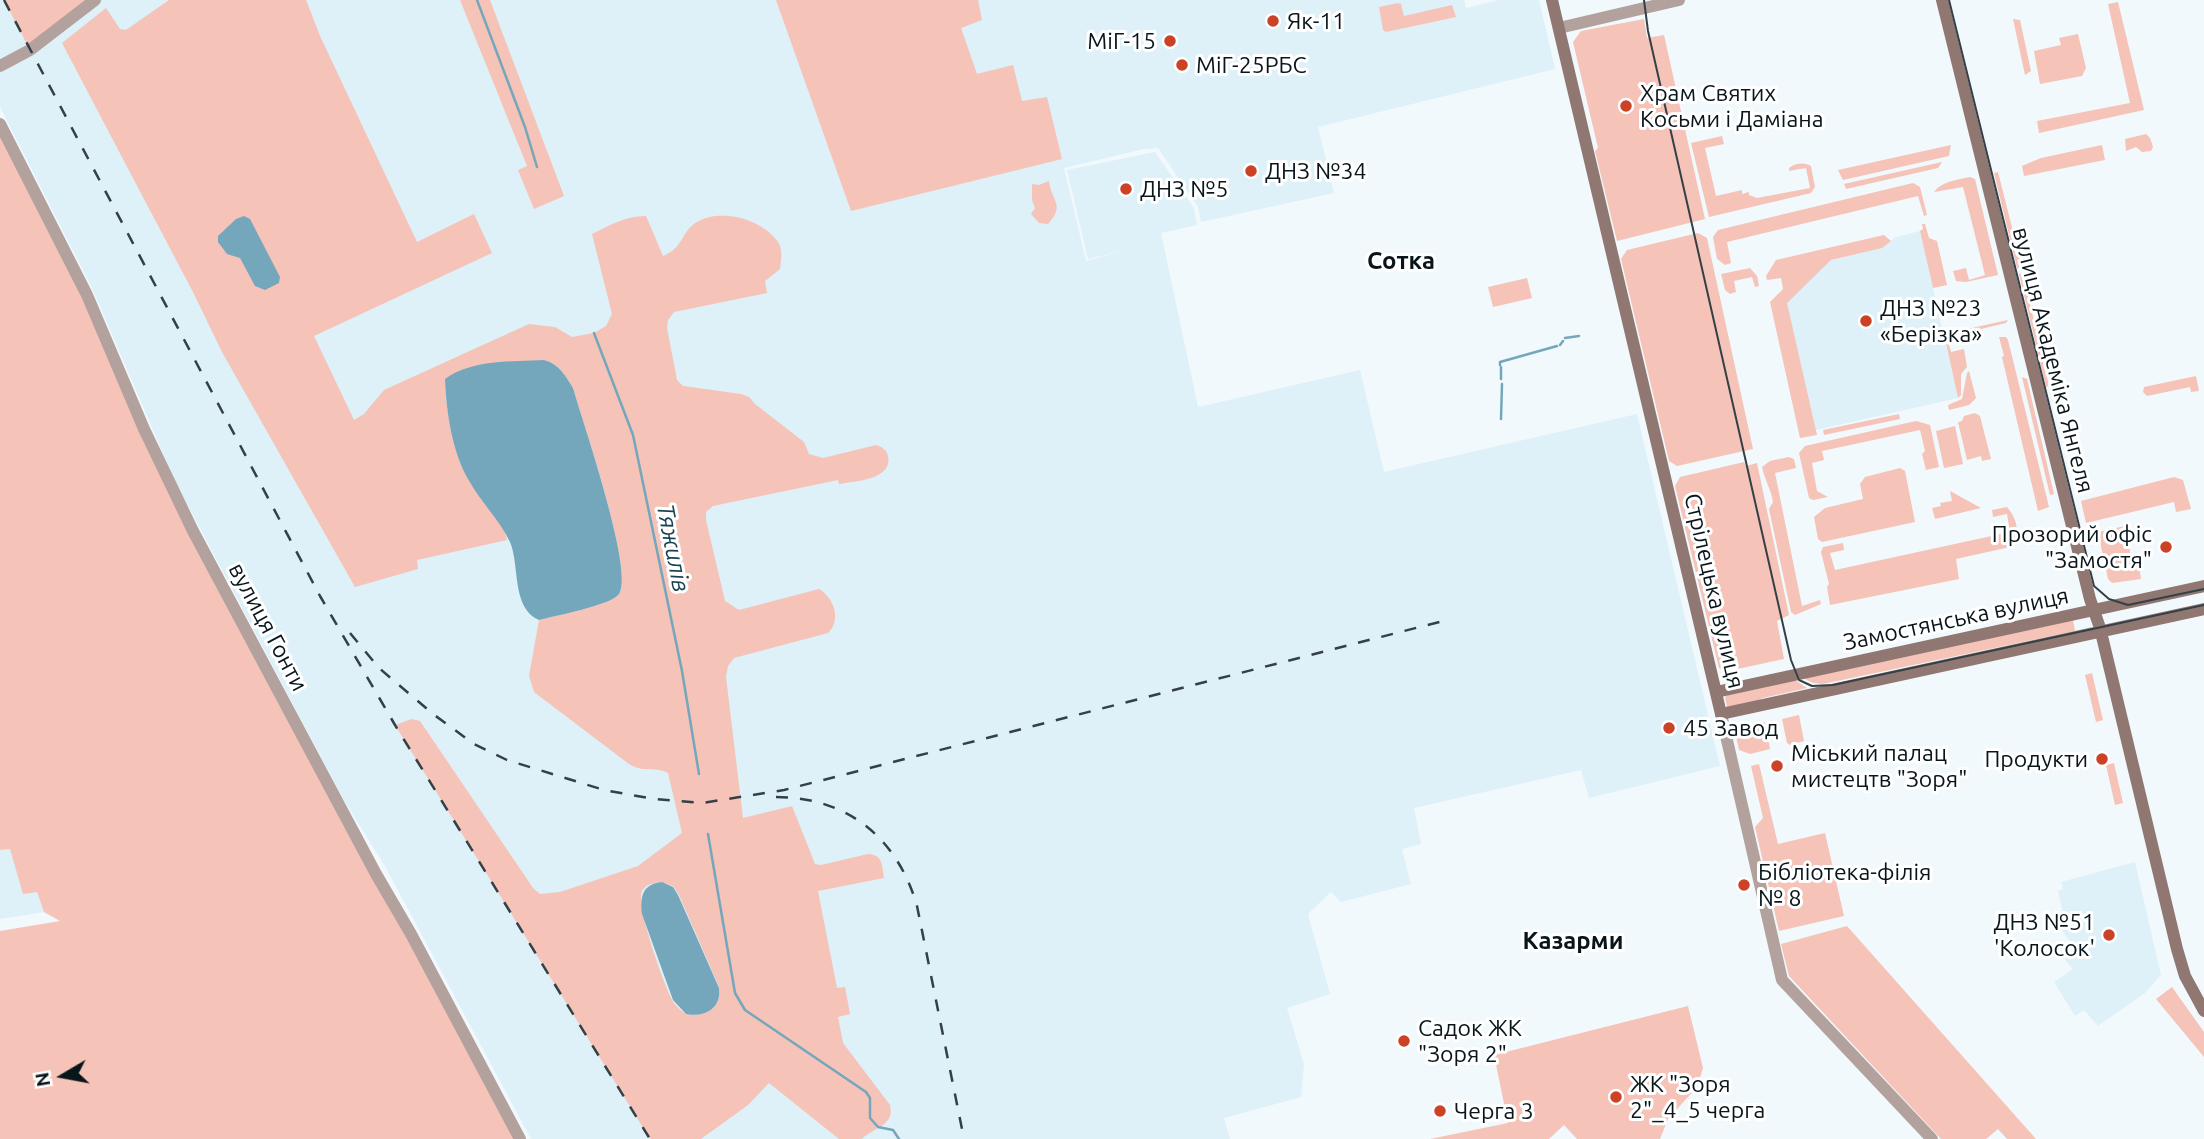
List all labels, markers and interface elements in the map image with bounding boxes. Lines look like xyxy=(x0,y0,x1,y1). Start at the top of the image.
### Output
place label: Як-11 xyxy=(1287,7,1345,35)
marker: Як-11 xyxy=(1265,13,1281,29)
place label: МіГ-15 xyxy=(1087,27,1156,55)
marker: МіГ-15 xyxy=(1162,33,1178,49)
place label: МіГ-25РБС xyxy=(1196,51,1307,79)
marker: МіГ-25РБС xyxy=(1174,57,1190,73)
place label: Храм Святих Косьми і Даміана xyxy=(1640,79,1823,133)
marker: Храм Святих Косьми і Даміана xyxy=(1618,98,1634,114)
place label: ДНЗ №34 xyxy=(1265,157,1366,185)
marker: ДНЗ №34 xyxy=(1243,163,1259,179)
place label: ДНЗ №5 xyxy=(1140,175,1229,203)
marker: ДНЗ №5 xyxy=(1118,181,1134,197)
street label: вулиця Академіка Янгеля xyxy=(2007,224,2099,496)
district label: Сотка xyxy=(1367,247,1435,275)
place label: ДНЗ №23 «Берізка» xyxy=(1880,294,1982,348)
marker: ДНЗ №23 «Берізка» xyxy=(1858,313,1874,329)
street label: Стрілецька вулиця xyxy=(1678,491,1750,691)
water label: Тяжилів xyxy=(650,501,696,595)
place label: Прозорий офіс "Замостя" xyxy=(1992,520,2152,574)
marker: Прозорий офіс "Замостя" xyxy=(2158,539,2174,555)
street label: вулиця Гонти xyxy=(223,558,313,696)
street label: Замостянська вулиця xyxy=(1841,582,2071,656)
place label: 45 Завод xyxy=(1683,714,1779,742)
marker: 45 Завод xyxy=(1661,720,1677,736)
place label: Міський палац мистецтв "Зоря" xyxy=(1791,739,1967,793)
place label: Продукти xyxy=(1984,745,2088,773)
marker: Продукти xyxy=(2094,751,2110,767)
marker: Міський палац мистецтв "Зоря" xyxy=(1769,758,1785,774)
place label: Бібліотека-філія № 8 xyxy=(1758,858,1931,912)
marker: Бібліотека-філія № 8 xyxy=(1736,877,1752,893)
place label: ДНЗ №51 'Колосок' xyxy=(1994,908,2095,962)
district label: Казарми xyxy=(1523,927,1623,955)
marker: ДНЗ №51 'Колосок' xyxy=(2101,927,2117,943)
place label: Садок ЖК "Зоря 2" xyxy=(1418,1014,1522,1068)
marker: Садок ЖК "Зоря 2" xyxy=(1396,1033,1412,1049)
north arrow xyxy=(28,1041,98,1111)
place label: ЖК "Зоря 2"_4_5 черга xyxy=(1630,1070,1765,1124)
text: N xyxy=(30,1071,54,1089)
marker: ЖК "Зоря 2"_4_5 черга xyxy=(1608,1089,1624,1105)
place label: Черга 3 xyxy=(1454,1097,1534,1125)
marker: Черга 3 xyxy=(1432,1103,1448,1119)

